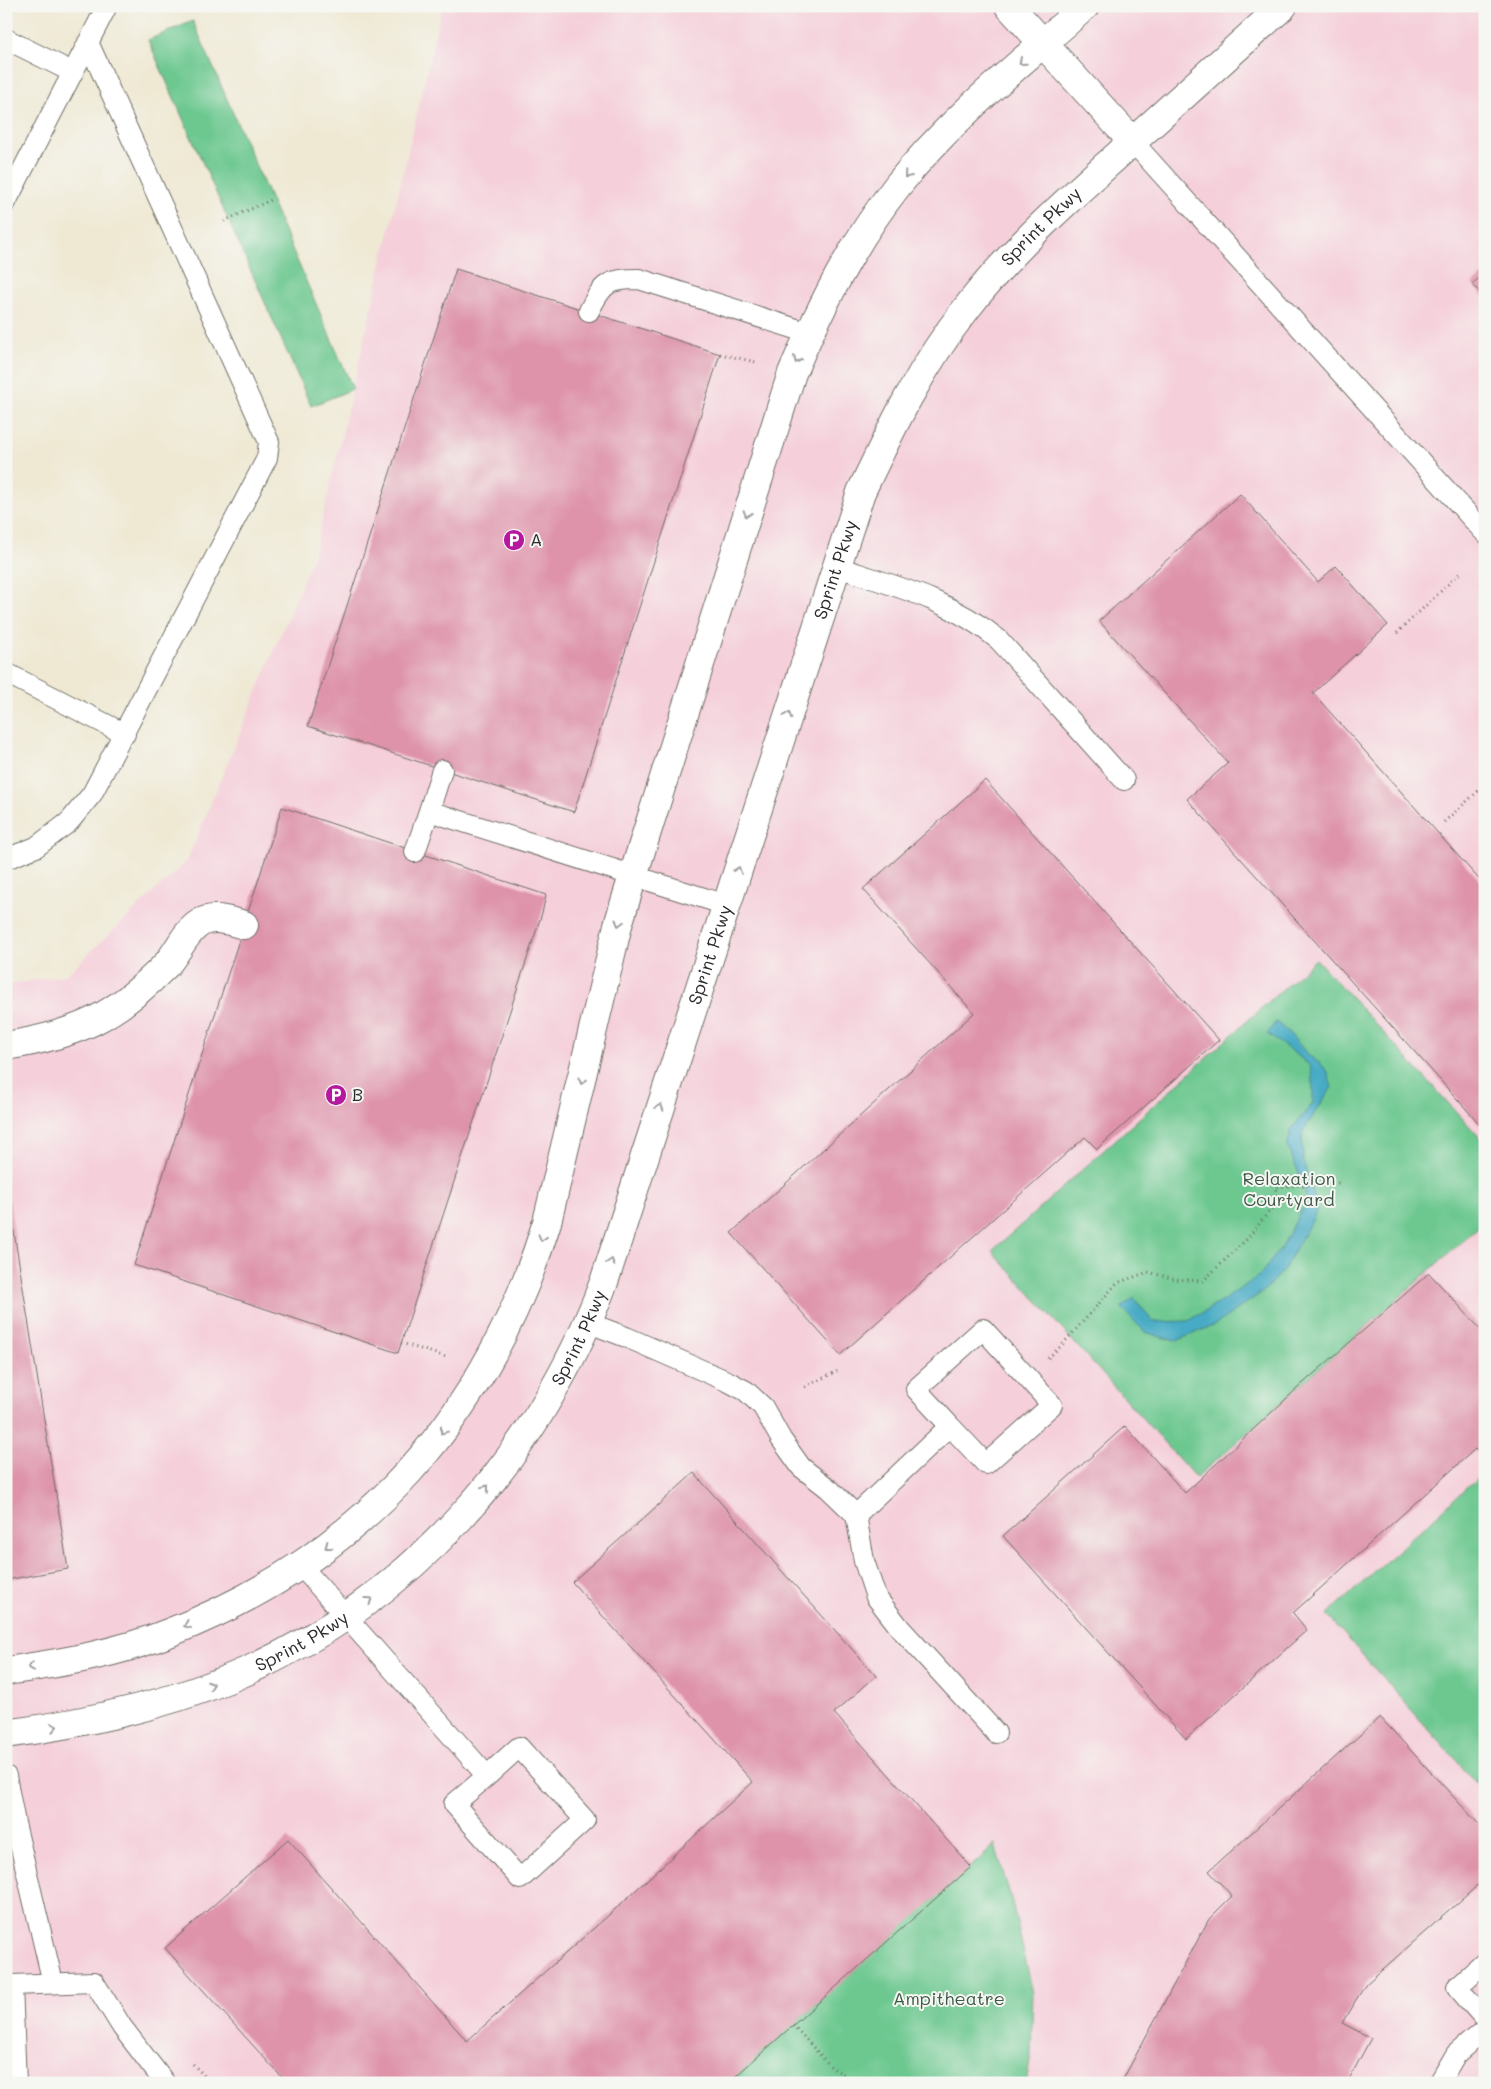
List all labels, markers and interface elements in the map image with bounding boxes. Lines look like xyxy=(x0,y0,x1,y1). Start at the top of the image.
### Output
one-way arrow xyxy=(1019,56,1028,65)
one-way arrow xyxy=(903,170,912,179)
street label: Sprint Pkwy xyxy=(995,181,1086,271)
one-way arrow xyxy=(793,355,804,364)
one-way arrow xyxy=(742,509,752,518)
street label: Sprint Pkwy xyxy=(807,517,862,622)
place label: A xyxy=(530,527,542,551)
parking icon: A xyxy=(502,528,526,552)
one-way arrow xyxy=(782,712,792,720)
one-way arrow xyxy=(732,866,742,874)
street label: Sprint Pkwy xyxy=(682,902,737,1007)
one-way arrow xyxy=(615,918,625,926)
one-way arrow xyxy=(577,1076,588,1085)
place label: B xyxy=(352,1082,363,1106)
parking icon: B xyxy=(324,1083,348,1107)
one-way arrow xyxy=(655,1104,665,1112)
park label: Relaxation Courtyard xyxy=(1243,1166,1335,1211)
one-way arrow xyxy=(538,1234,548,1242)
one-way arrow xyxy=(605,1258,615,1267)
street label: Sprint Pkwy xyxy=(545,1286,611,1389)
one-way arrow xyxy=(440,1425,448,1434)
one-way arrow xyxy=(481,1485,489,1494)
one-way arrow xyxy=(324,1540,334,1549)
one-way arrow xyxy=(363,1597,373,1606)
street label: Sprint Pkwy xyxy=(251,1605,352,1677)
one-way arrow xyxy=(183,1619,192,1630)
one-way arrow xyxy=(26,1662,35,1672)
one-way arrow xyxy=(206,1681,215,1691)
one-way arrow xyxy=(50,1722,59,1732)
park label: Ampitheatre xyxy=(893,1986,1005,2010)

